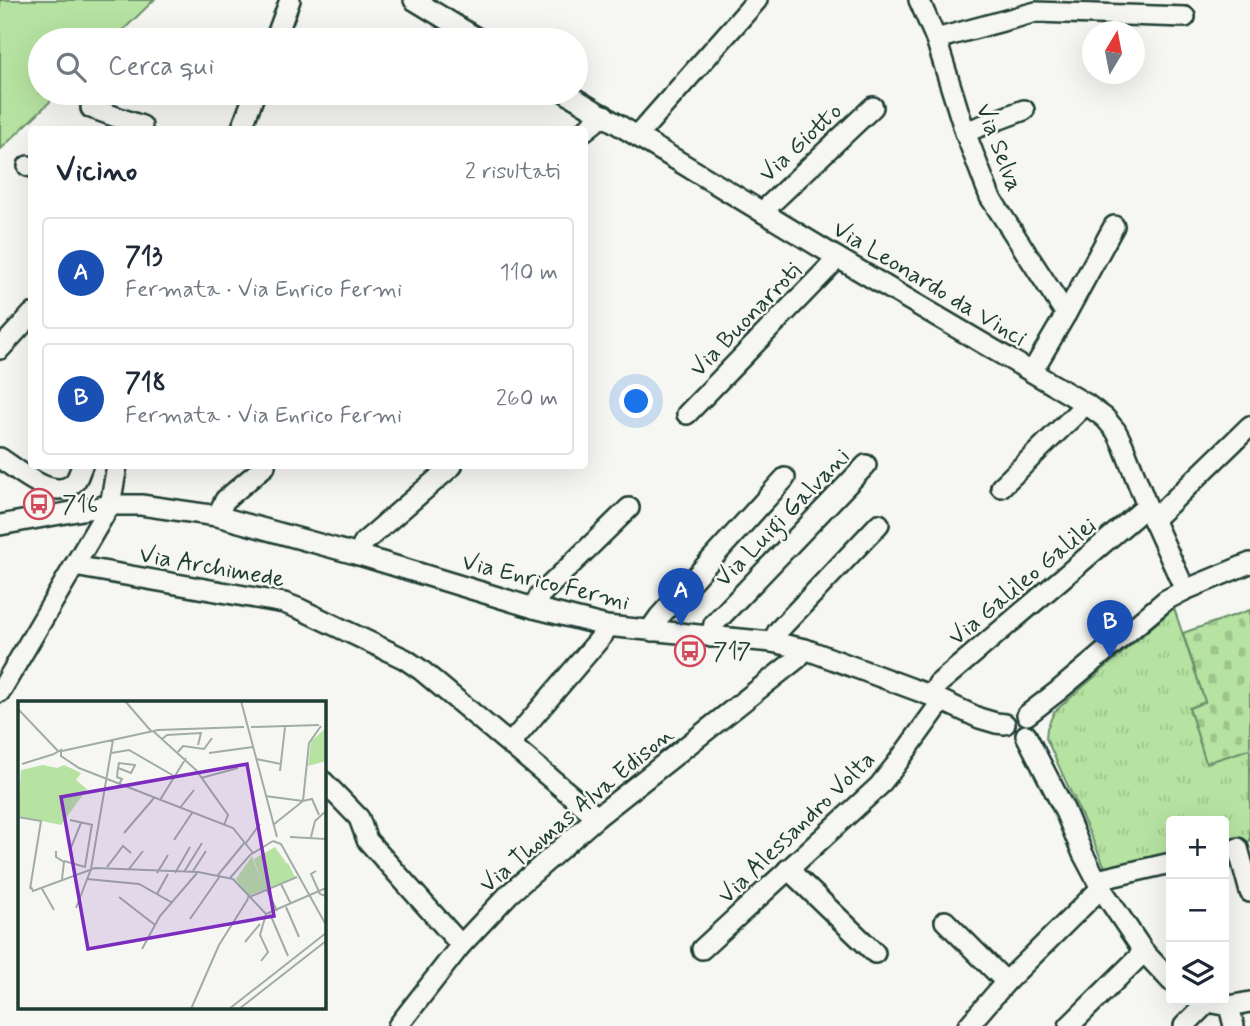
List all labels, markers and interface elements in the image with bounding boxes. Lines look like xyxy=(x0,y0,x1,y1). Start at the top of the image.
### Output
north arrow xyxy=(1082,21,1145,84)
search box xyxy=(28,28,588,105)
icon: search xyxy=(52,48,90,86)
text: Cerca qui xyxy=(108,50,214,84)
street label: Via Giotto xyxy=(753,97,849,190)
street label: Via Selva xyxy=(968,99,1030,196)
text: Vicino xyxy=(56,152,137,191)
text: 2 risultati xyxy=(465,157,560,187)
street label: Via Leonardo da Vinci xyxy=(827,214,1032,354)
text: 713 xyxy=(125,241,163,275)
street label: Via Buonarroti xyxy=(683,256,809,384)
text: A xyxy=(73,258,89,288)
text: 110 m xyxy=(499,258,558,288)
text: Fermata · Via Enrico Fermi xyxy=(125,275,402,305)
text: 718 xyxy=(125,367,166,401)
text: B xyxy=(74,384,88,414)
text: 260 m xyxy=(496,384,558,414)
your location xyxy=(619,384,653,418)
text: Fermata · Via Enrico Fermi xyxy=(125,401,402,431)
street label: Via Luigi Galvani xyxy=(709,442,860,596)
bus stop icon: 716 xyxy=(22,487,56,521)
place label: 716 xyxy=(62,490,98,521)
street label: Via Galileo Galilei xyxy=(942,511,1103,653)
street label: Via Archimede xyxy=(137,539,287,596)
street label: Via Enrico Fermi xyxy=(459,547,633,618)
pin: A xyxy=(658,568,704,626)
pin: B xyxy=(1087,600,1133,658)
bus stop icon: 717 xyxy=(673,634,707,668)
place label: 717 xyxy=(713,637,751,668)
inset map xyxy=(18,701,326,1009)
street label: Via Thomas Alva Edison xyxy=(473,720,681,901)
street label: Via Alessandro Volta xyxy=(712,745,882,911)
map controls xyxy=(1166,816,1229,1005)
button: + xyxy=(1166,816,1229,879)
button: − xyxy=(1166,879,1229,942)
button: layers xyxy=(1166,942,1229,1005)

